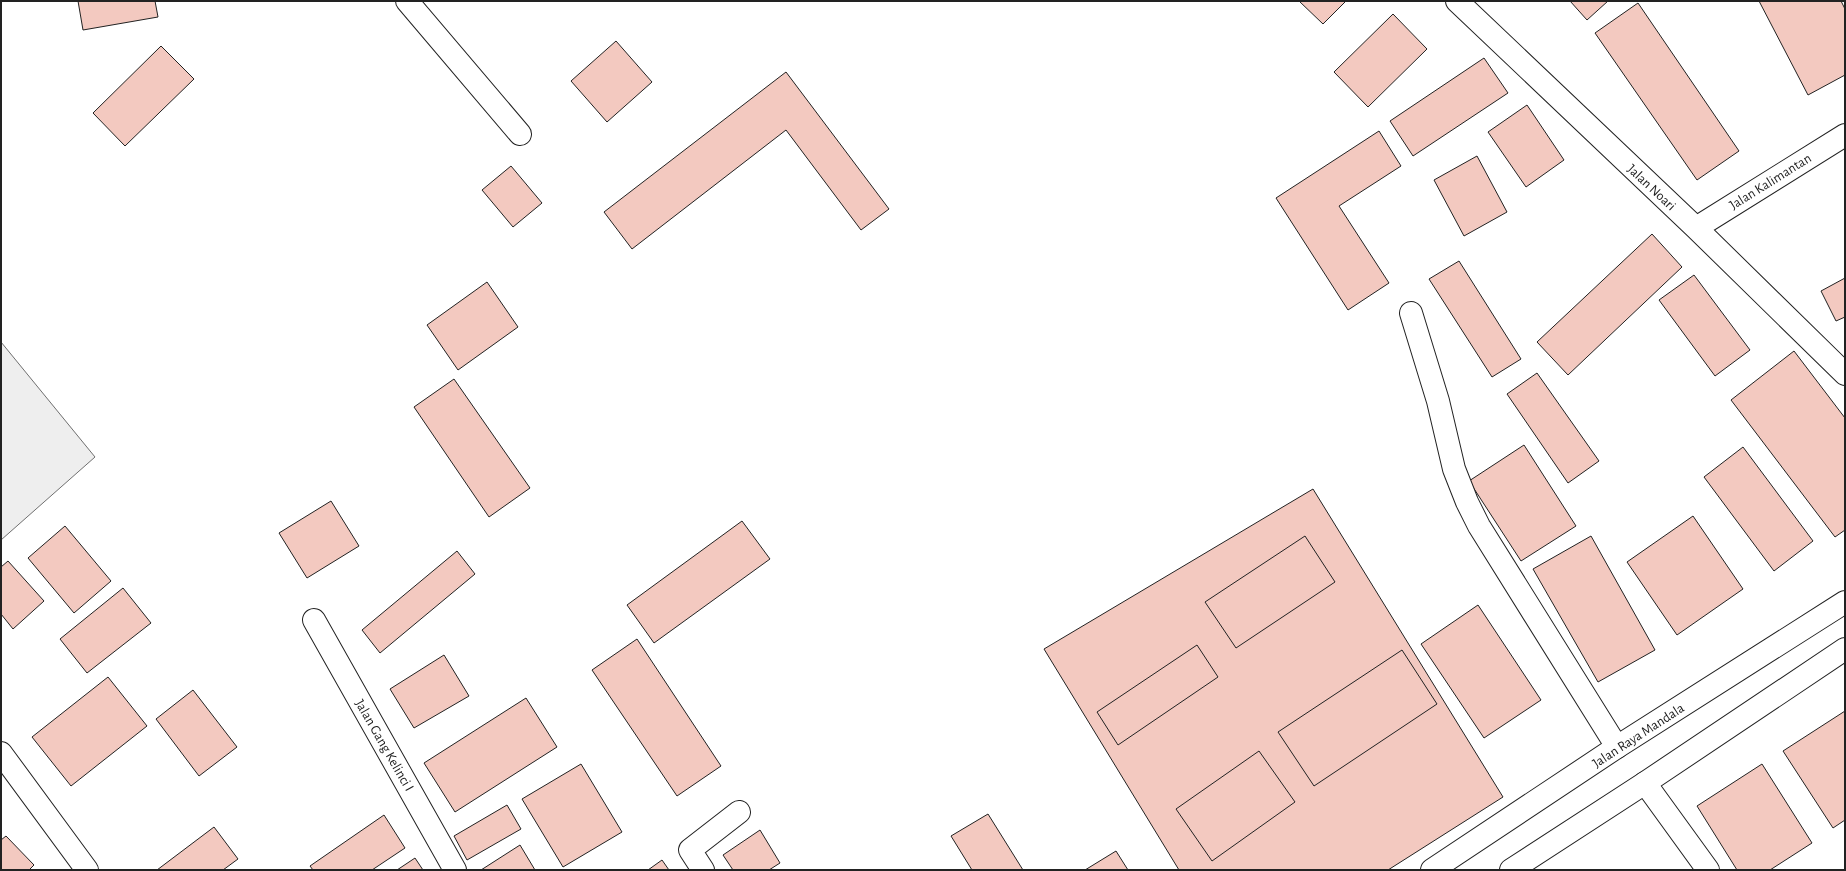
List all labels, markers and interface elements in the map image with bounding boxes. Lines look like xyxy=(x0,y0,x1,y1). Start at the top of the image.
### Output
street label: Jalan Kalimantan xyxy=(1727,151,1814,213)
street label: Jalan Noari xyxy=(1625,162,1678,213)
street label: Jalan Gang Kelinci I xyxy=(352,697,416,794)
street label: Jalan Raya Mandala xyxy=(1590,701,1687,771)

